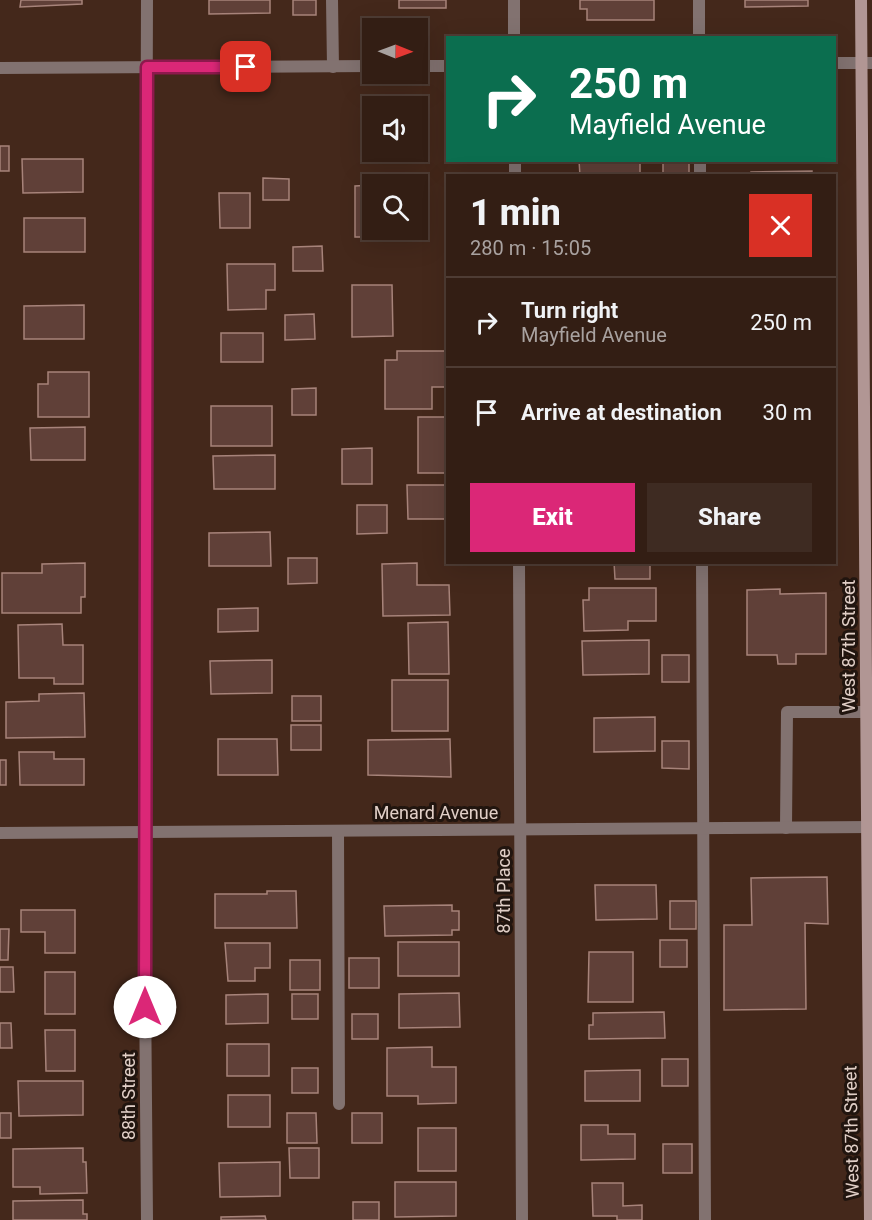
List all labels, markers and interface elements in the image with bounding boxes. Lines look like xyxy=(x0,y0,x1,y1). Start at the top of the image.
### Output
north arrow xyxy=(362,18,428,84)
map controls xyxy=(362,18,428,240)
pin xyxy=(220,41,271,92)
icon: arrive xyxy=(229,50,262,83)
text: 250 m xyxy=(569,59,688,108)
icon: right xyxy=(470,60,548,138)
button: sound xyxy=(362,96,428,162)
text: Mayfield Avenue xyxy=(569,109,766,141)
button: search xyxy=(362,174,428,240)
text: 1 min xyxy=(470,192,561,234)
button: close xyxy=(749,194,812,257)
text: 280 m · 15:05 xyxy=(470,236,591,260)
text: Turn right xyxy=(521,298,618,323)
icon: right xyxy=(470,306,503,339)
text: 250 m xyxy=(750,310,812,335)
text: Mayfield Avenue xyxy=(521,323,667,347)
icon: arrive xyxy=(470,396,503,429)
text: Arrive at destination xyxy=(521,400,722,425)
text: 30 m xyxy=(763,400,812,425)
button: Exit xyxy=(470,483,635,552)
button: Share xyxy=(647,483,812,552)
street label: West 87th Street xyxy=(838,579,859,712)
street label: Menard Avenue xyxy=(374,802,498,823)
street label: 87th Place xyxy=(493,849,514,934)
position arrow xyxy=(113,975,177,1039)
street label: 88th Street xyxy=(118,1052,139,1140)
street label: West 87th Street xyxy=(839,1065,863,1199)

